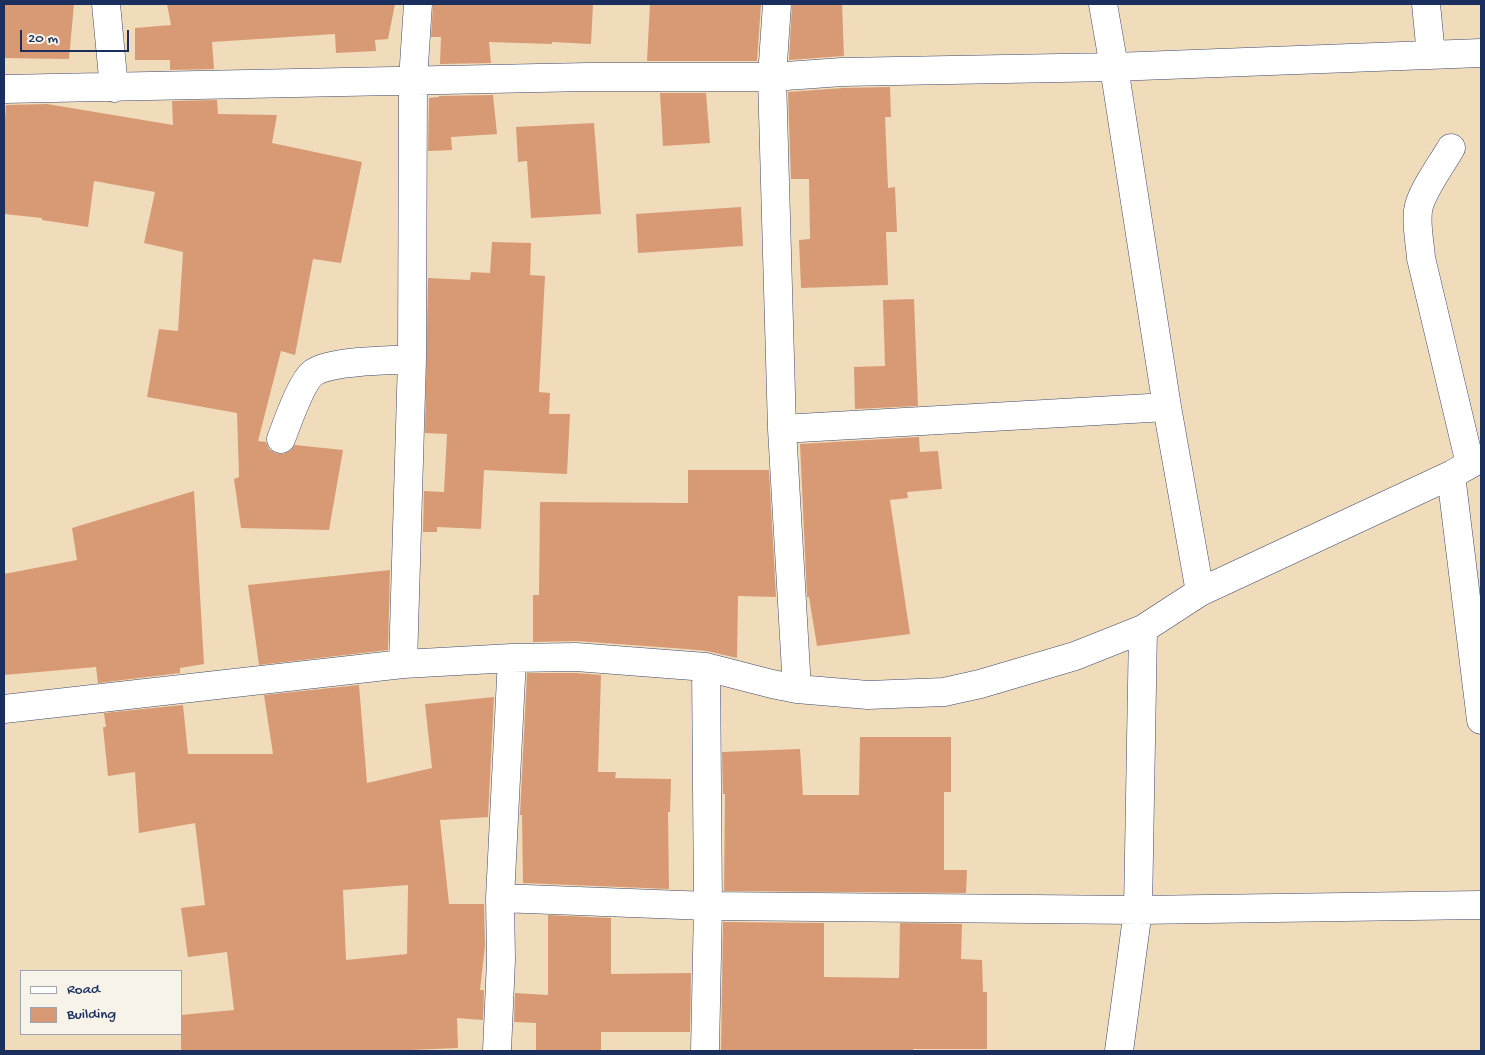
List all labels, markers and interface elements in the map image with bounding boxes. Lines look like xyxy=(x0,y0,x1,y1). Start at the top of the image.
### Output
scale bar xyxy=(22,20,131,52)
text: 20 m xyxy=(28,30,58,48)
legend xyxy=(20,970,182,1035)
text: Road xyxy=(67,981,100,999)
text: Building xyxy=(67,1006,116,1024)

